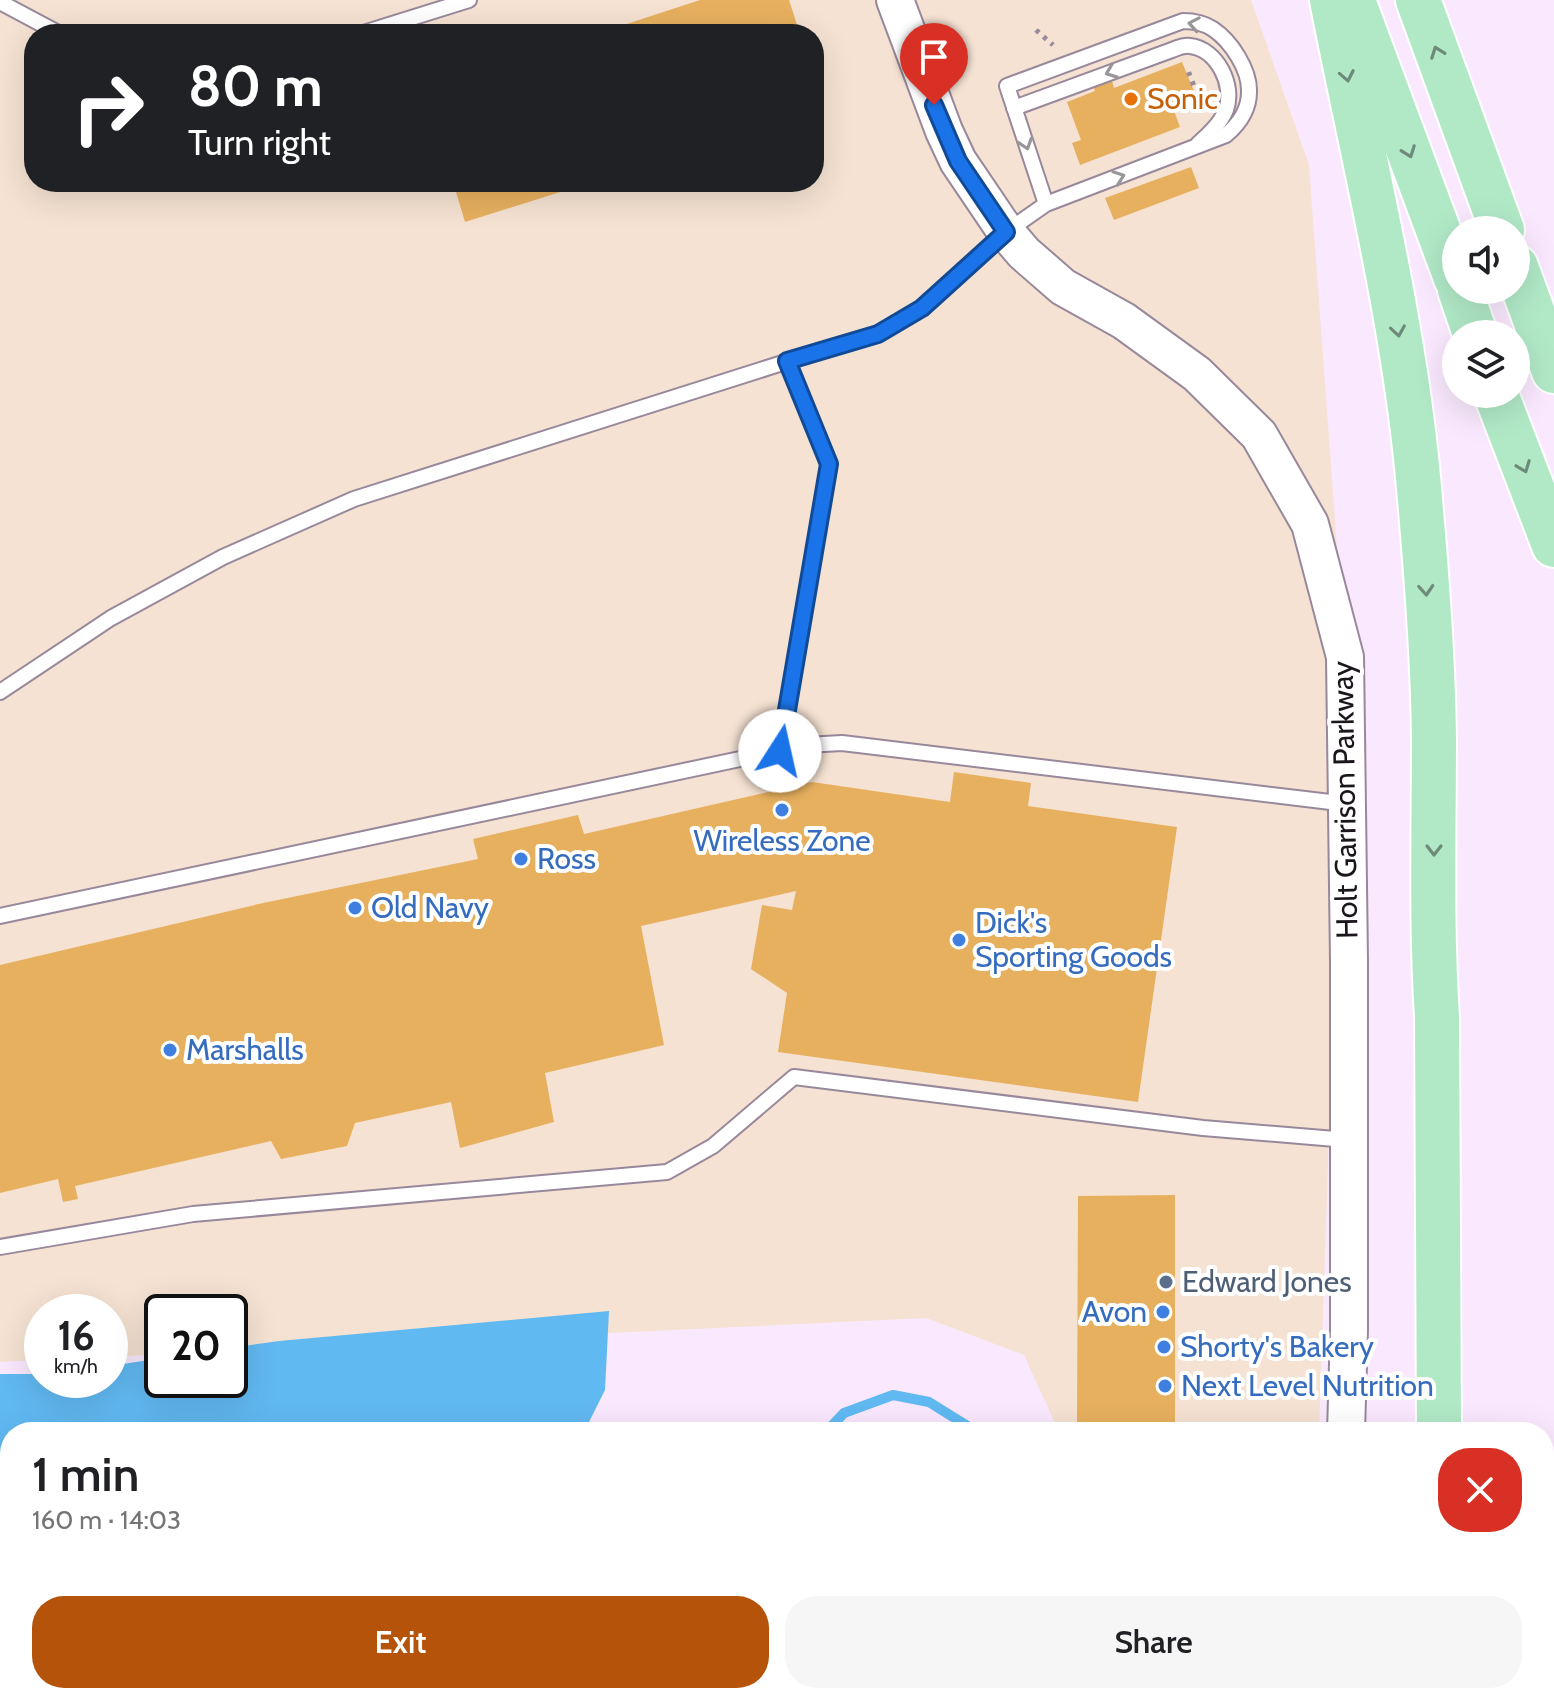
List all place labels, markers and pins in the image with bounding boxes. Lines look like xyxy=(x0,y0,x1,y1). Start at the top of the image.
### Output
pin xyxy=(900,23,968,105)
place label: Sonic xyxy=(1147,80,1218,117)
marker: Sonic xyxy=(1122,90,1140,108)
marker: Wireless Zone xyxy=(773,801,791,819)
place label: Wireless Zone xyxy=(693,822,871,859)
place label: Ross xyxy=(537,840,596,877)
marker: Ross xyxy=(512,850,530,868)
place label: Old Navy xyxy=(371,889,489,926)
marker: Old Navy xyxy=(346,899,364,917)
place label: Dick's Sporting Goods xyxy=(975,904,1172,975)
marker: Dick's Sporting Goods xyxy=(950,931,968,949)
place label: Marshalls xyxy=(186,1031,304,1068)
marker: Marshalls xyxy=(161,1041,179,1059)
place label: Edward Jones xyxy=(1182,1263,1352,1300)
marker: Edward Jones xyxy=(1157,1273,1175,1291)
place label: Avon xyxy=(1082,1293,1147,1330)
marker: Avon xyxy=(1154,1303,1172,1321)
place label: Shorty's Bakery xyxy=(1180,1328,1374,1365)
marker: Shorty's Bakery xyxy=(1155,1338,1173,1356)
place label: Next Level Nutrition xyxy=(1181,1367,1434,1404)
marker: Next Level Nutrition xyxy=(1156,1377,1174,1395)

